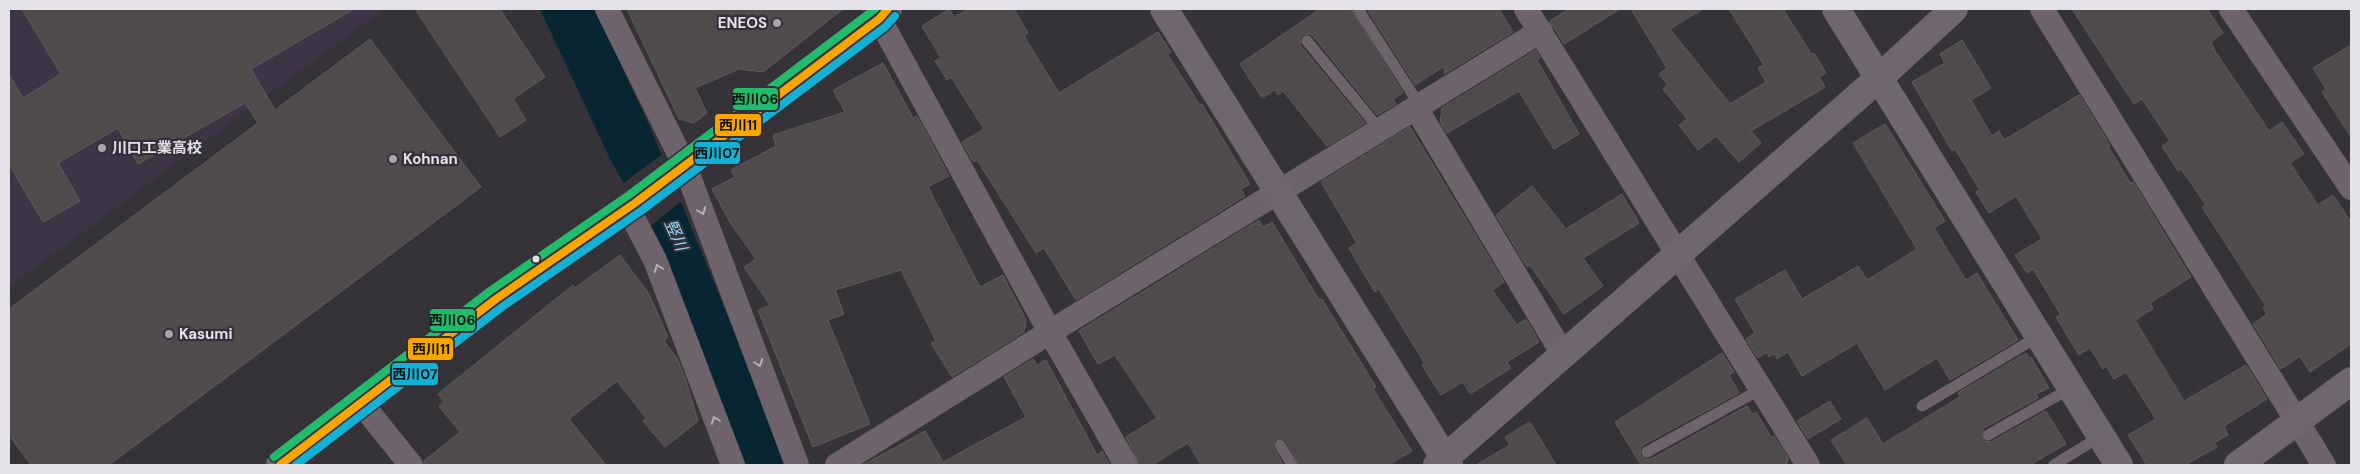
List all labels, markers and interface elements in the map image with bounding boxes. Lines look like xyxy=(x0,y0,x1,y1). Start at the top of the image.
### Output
place label: ENEOS xyxy=(718,13,767,33)
marker: ENEOS xyxy=(771,17,783,29)
line badge: 西川06 xyxy=(732,87,779,111)
text: 西川06 xyxy=(732,90,778,108)
line badge: 西川11 xyxy=(714,113,762,137)
text: 西川11 xyxy=(719,116,757,134)
place label: 川口工業高校 xyxy=(112,138,202,158)
line badge: 西川07 xyxy=(694,141,741,165)
marker: 川口工業高校 xyxy=(96,142,108,154)
text: 西川07 xyxy=(694,144,740,162)
place label: Kohnan xyxy=(403,149,458,169)
marker: Kohnan xyxy=(387,153,399,165)
one-way arrow xyxy=(696,206,706,215)
water label: 竪川 xyxy=(660,216,693,256)
unlabelled marker xyxy=(531,254,541,264)
one-way arrow xyxy=(654,264,664,273)
line badge: 西川06 xyxy=(429,308,476,332)
text: 西川06 xyxy=(429,311,475,329)
place label: Kasumi xyxy=(179,324,233,344)
marker: Kasumi xyxy=(163,328,175,340)
line badge: 西川11 xyxy=(407,337,454,361)
text: 西川11 xyxy=(412,340,450,358)
one-way arrow xyxy=(753,358,763,367)
line badge: 西川07 xyxy=(391,362,439,386)
text: 西川07 xyxy=(392,365,438,383)
one-way arrow xyxy=(711,416,721,425)

